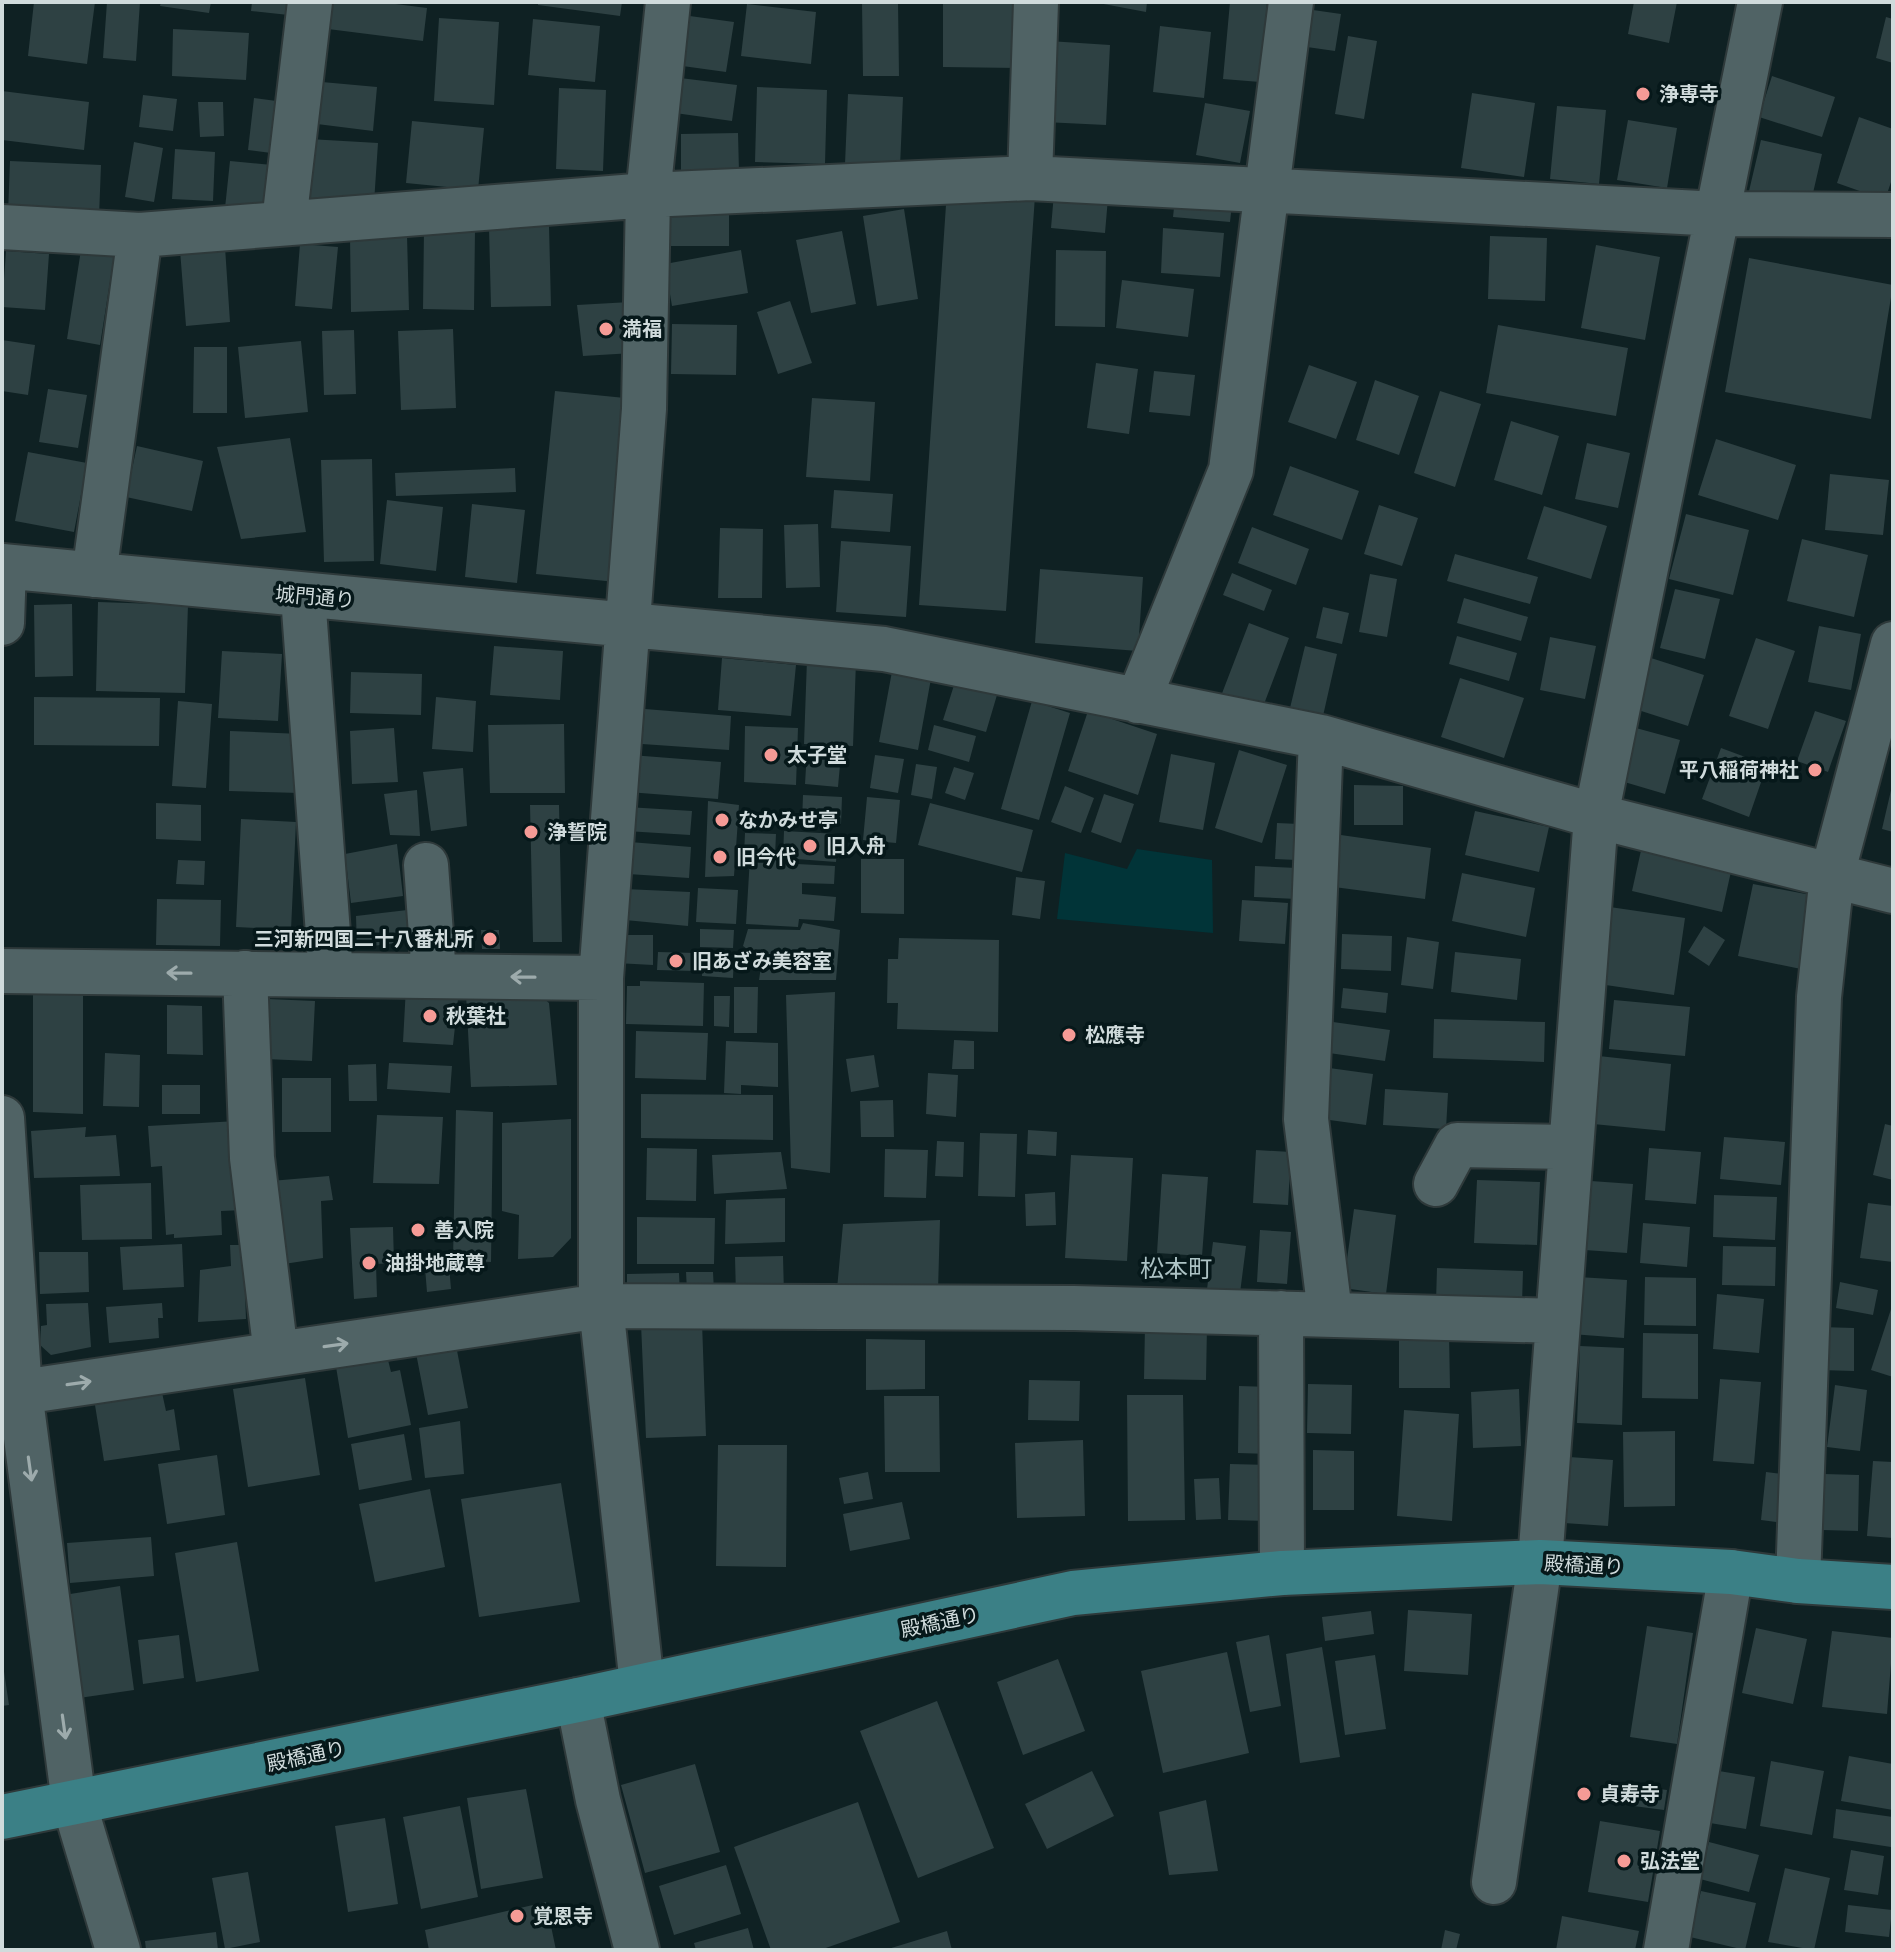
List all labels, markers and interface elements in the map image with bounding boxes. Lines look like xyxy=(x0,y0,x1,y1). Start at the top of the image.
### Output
place label: 浄専寺 xyxy=(1659,81,1719,106)
marker: 浄専寺 xyxy=(1634,85,1652,103)
place label: 満福 xyxy=(622,316,662,341)
marker: 満福 xyxy=(597,320,615,338)
street label: 城門通り xyxy=(274,581,356,612)
place label: 太子堂 xyxy=(787,742,847,767)
marker: 太子堂 xyxy=(762,746,780,764)
place label: 平八稲荷神社 xyxy=(1679,757,1799,782)
marker: 平八稲荷神社 xyxy=(1806,761,1824,779)
place label: なかみせ亭 xyxy=(738,807,838,832)
marker: なかみせ亭 xyxy=(713,811,731,829)
place label: 浄誓院 xyxy=(547,819,607,844)
marker: 浄誓院 xyxy=(522,823,540,841)
place label: 旧入舟 xyxy=(826,833,886,858)
marker: 旧入舟 xyxy=(801,837,819,855)
place label: 旧今代 xyxy=(736,844,796,869)
marker: 旧今代 xyxy=(711,848,729,866)
place label: 三河新四国二十八番札所 xyxy=(254,926,474,951)
marker: 三河新四国二十八番札所 xyxy=(481,930,499,948)
place label: 旧あざみ美容室 xyxy=(692,948,832,973)
marker: 旧あざみ美容室 xyxy=(667,952,685,970)
one-way arrow xyxy=(166,965,193,980)
one-way arrow xyxy=(510,969,537,984)
place label: 秋葉社 xyxy=(446,1003,506,1028)
marker: 秋葉社 xyxy=(421,1007,439,1025)
place label: 松應寺 xyxy=(1085,1022,1145,1047)
marker: 松應寺 xyxy=(1060,1026,1078,1044)
place label: 善入院 xyxy=(434,1217,494,1242)
marker: 善入院 xyxy=(409,1221,427,1239)
place label: 油掛地蔵尊 xyxy=(385,1250,485,1275)
district label: 松本町 xyxy=(1140,1253,1212,1283)
marker: 油掛地蔵尊 xyxy=(360,1254,378,1272)
one-way arrow xyxy=(323,1337,348,1352)
one-way arrow xyxy=(66,1375,91,1390)
one-way arrow xyxy=(23,1456,38,1481)
street label: 殿橋通り xyxy=(1543,1550,1625,1579)
street label: 殿橋通り xyxy=(898,1601,982,1642)
one-way arrow xyxy=(57,1714,72,1739)
street label: 殿橋通り xyxy=(264,1735,348,1776)
place label: 貞寿寺 xyxy=(1600,1781,1660,1806)
marker: 貞寿寺 xyxy=(1575,1785,1593,1803)
place label: 弘法堂 xyxy=(1640,1848,1700,1873)
marker: 弘法堂 xyxy=(1615,1852,1633,1870)
place label: 覚恩寺 xyxy=(533,1903,593,1928)
marker: 覚恩寺 xyxy=(508,1907,526,1925)

